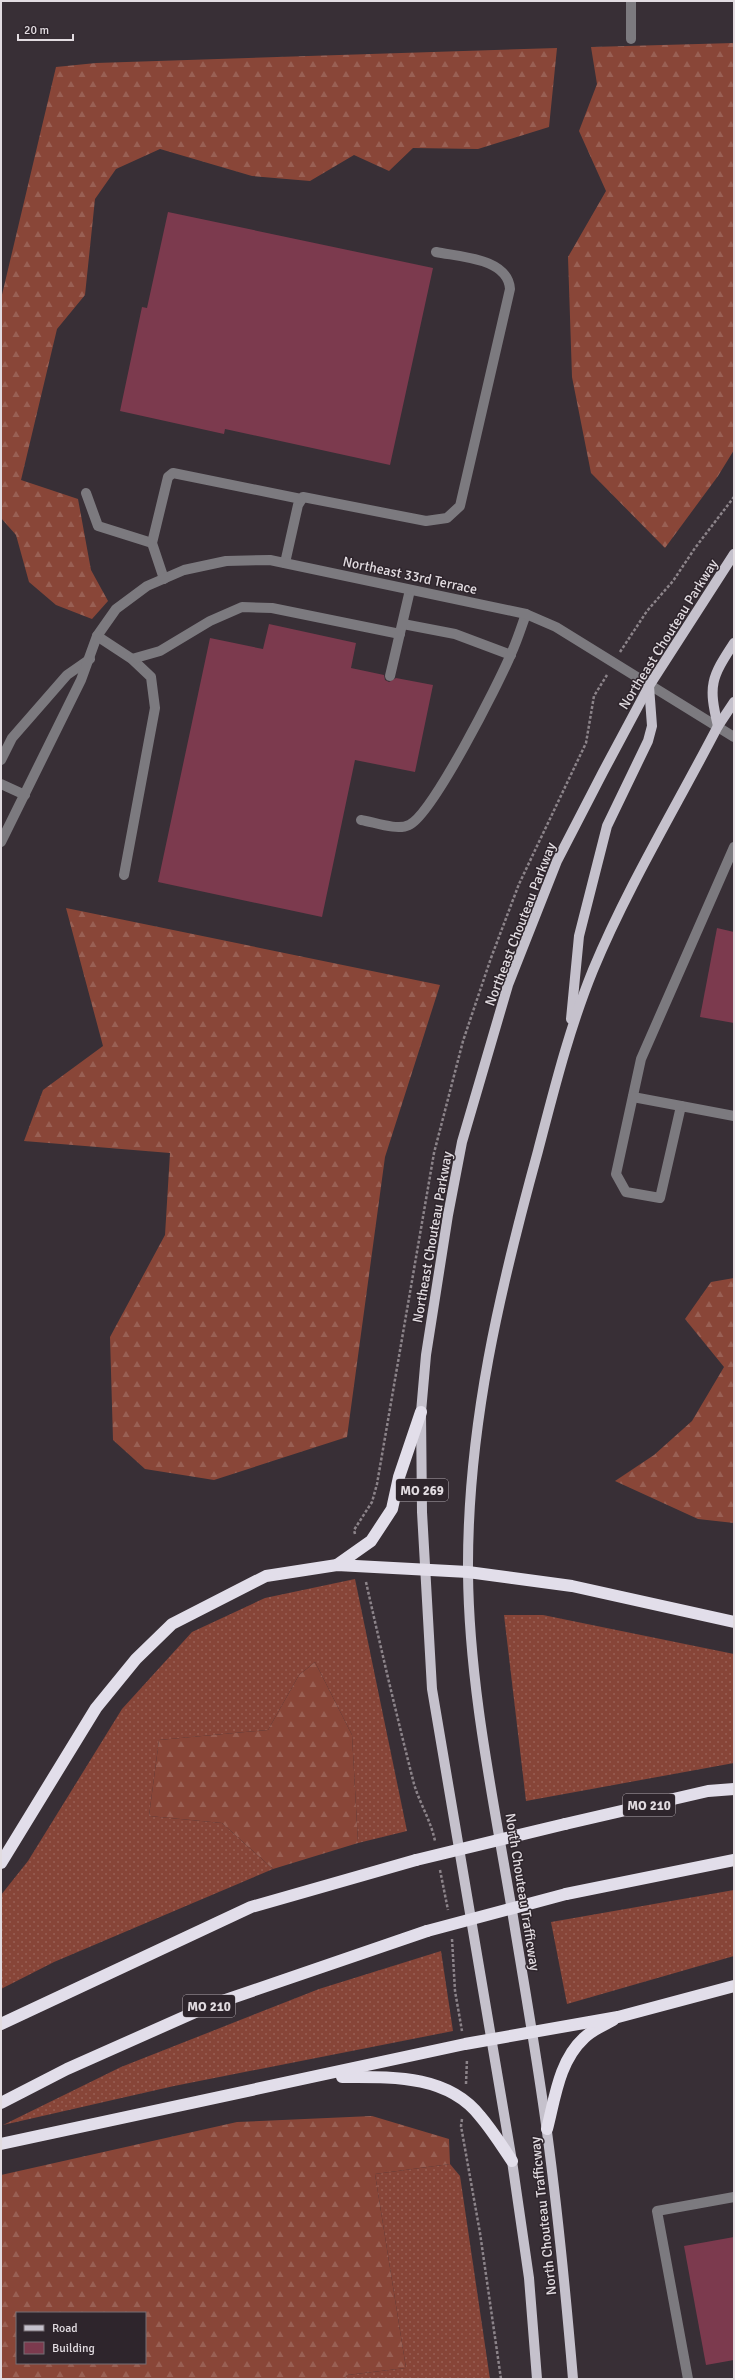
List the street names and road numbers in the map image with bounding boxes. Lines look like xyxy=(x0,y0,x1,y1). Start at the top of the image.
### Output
street label: Northeast 33rd Terrace xyxy=(341,553,479,598)
street label: Northeast Chouteau Parkway xyxy=(615,556,722,713)
street label: Northeast Chouteau Parkway xyxy=(481,840,560,1008)
street label: Northeast Chouteau Parkway xyxy=(409,1150,456,1324)
road number: MO 269 xyxy=(396,1479,448,1501)
road number: MO 210 xyxy=(623,1794,675,1816)
street label: North Chouteau Trafficway xyxy=(502,1812,543,1973)
road number: MO 210 xyxy=(183,1995,235,2017)
street label: North Chouteau Trafficway xyxy=(527,2135,560,2296)

